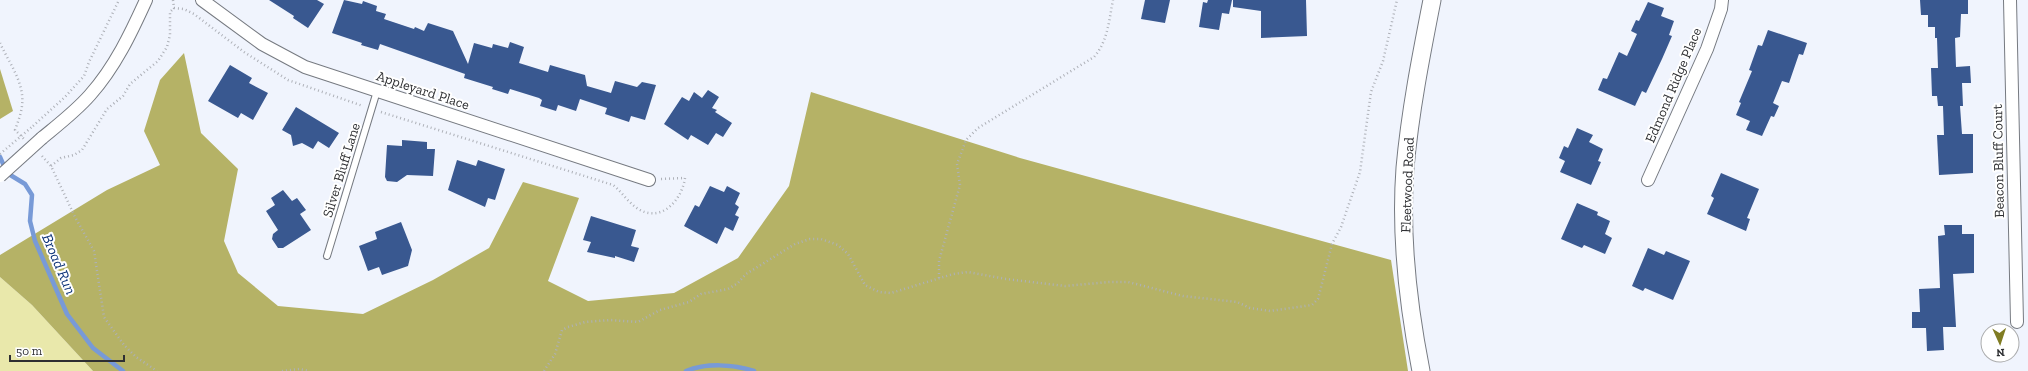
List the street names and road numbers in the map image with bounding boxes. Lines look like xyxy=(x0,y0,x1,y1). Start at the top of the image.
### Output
street label: Edmond Ridge Place xyxy=(1642,25,1706,145)
street label: Appleyard Place xyxy=(374,67,472,114)
street label: Beacon Bluff Court xyxy=(1989,103,2008,218)
street label: Silver Bluff Lane xyxy=(319,120,364,219)
street label: Fleetwood Road xyxy=(1397,137,1418,233)

